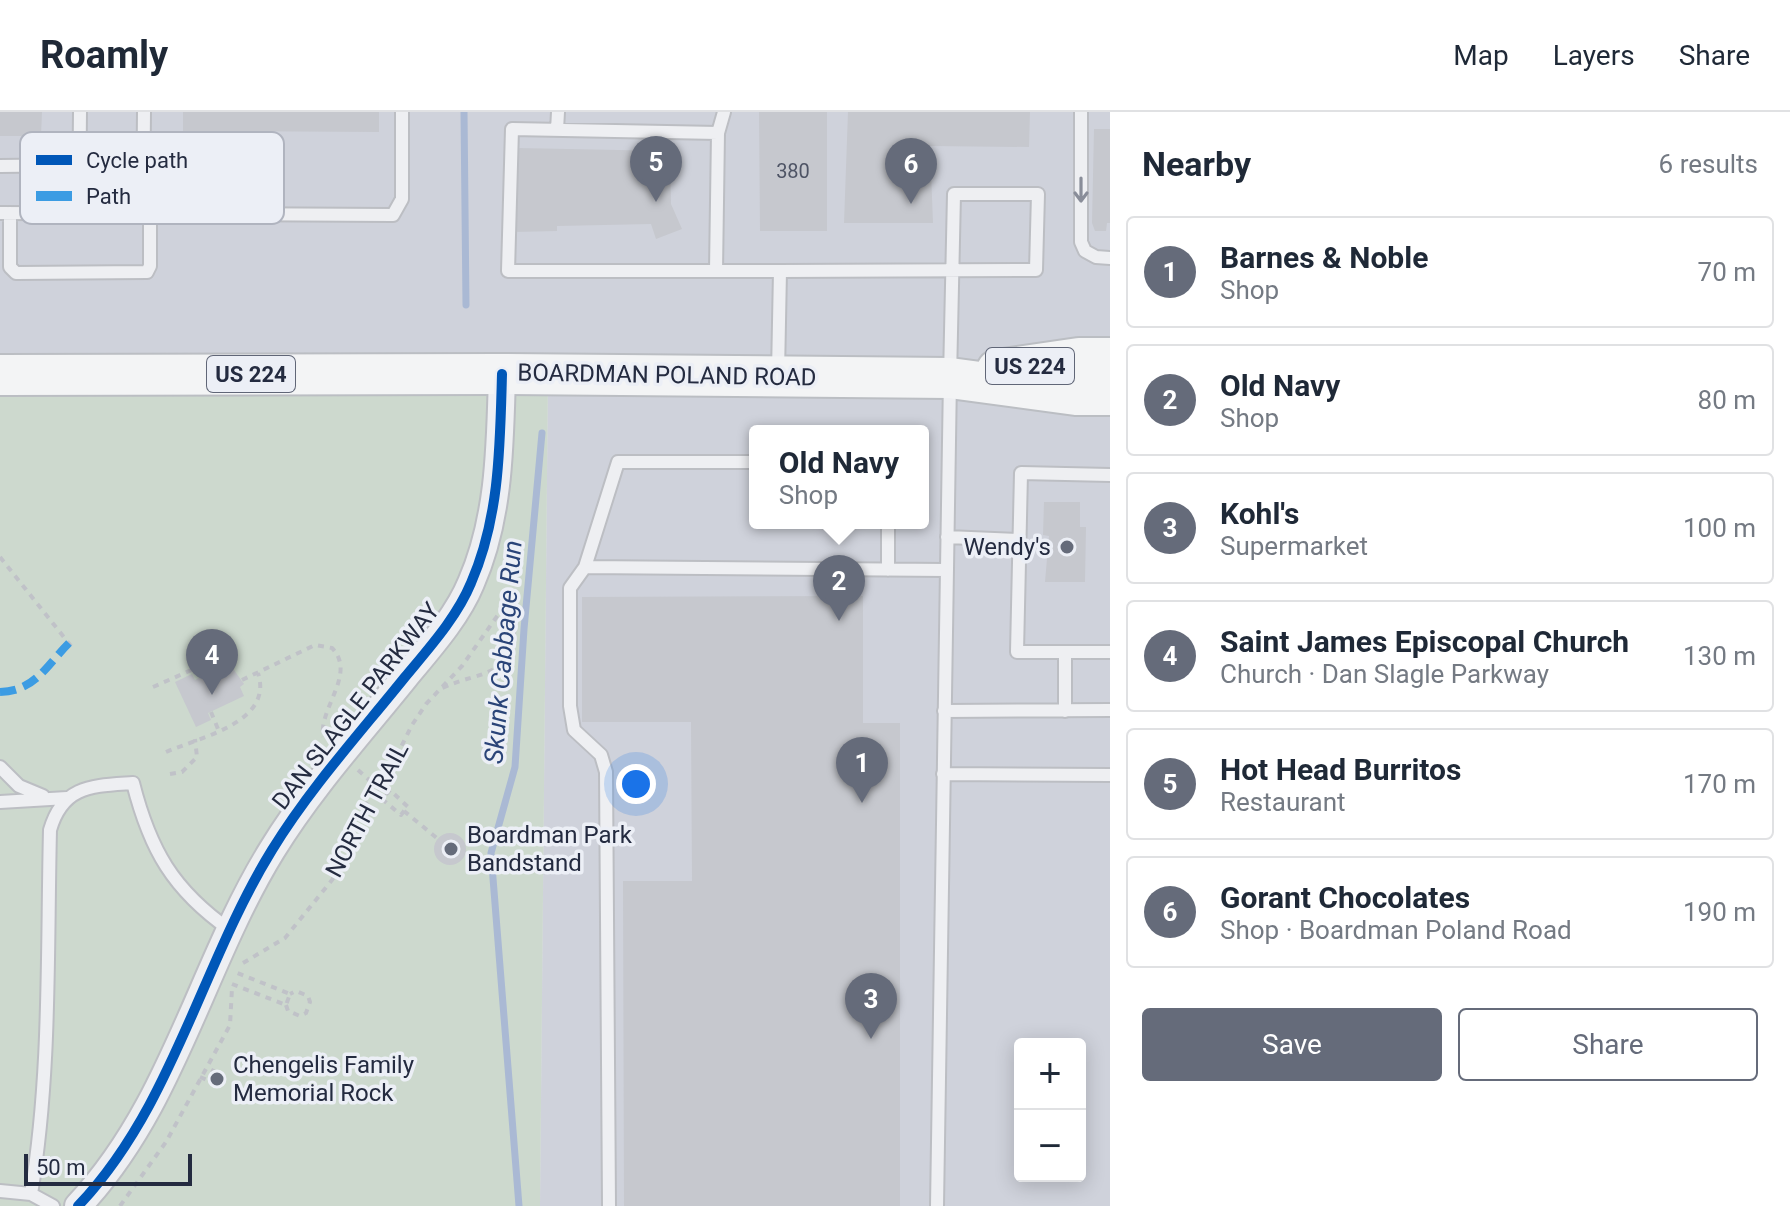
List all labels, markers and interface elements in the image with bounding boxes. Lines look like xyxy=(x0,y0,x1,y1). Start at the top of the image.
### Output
text: Roamly xyxy=(40,33,168,77)
text: Map xyxy=(1453,39,1509,72)
text: Layers xyxy=(1553,39,1635,72)
text: Share xyxy=(1679,39,1750,72)
legend xyxy=(20,132,284,224)
pin: 5 xyxy=(630,136,682,202)
pin: 6 xyxy=(885,138,937,204)
text: Nearby xyxy=(1142,144,1251,184)
text: Cycle path xyxy=(86,148,188,173)
text: 6 results xyxy=(1659,149,1758,179)
house number: 380 xyxy=(776,159,810,183)
one-way arrow xyxy=(1073,176,1089,203)
text: Path xyxy=(86,184,131,209)
text: Barnes & Noble xyxy=(1220,240,1428,275)
text: 1 xyxy=(1163,257,1177,287)
text: 70 m xyxy=(1698,257,1756,287)
text: Shop xyxy=(1220,275,1279,305)
road number: US 224 xyxy=(986,348,1074,384)
road number: US 224 xyxy=(207,356,295,392)
street label: BOARDMAN POLAND ROAD xyxy=(517,358,817,392)
text: Old Navy xyxy=(1220,368,1340,403)
text: 2 xyxy=(1163,385,1177,415)
text: 80 m xyxy=(1698,385,1756,415)
text: Shop xyxy=(1220,403,1279,433)
popup xyxy=(749,425,929,529)
text: Old Navy xyxy=(779,445,899,480)
text: Shop xyxy=(779,480,838,510)
text: Kohl's xyxy=(1220,496,1299,531)
text: 3 xyxy=(1163,513,1177,543)
text: 100 m xyxy=(1683,513,1756,543)
text: Supermarket xyxy=(1220,531,1368,561)
place label: Wendy's xyxy=(963,533,1051,561)
marker: Wendy's xyxy=(1058,538,1076,556)
water label: Skunk Cabbage Run xyxy=(478,539,528,765)
pin: 2 xyxy=(813,555,865,621)
street label: DAN SLAGLE PARKWAY xyxy=(267,597,446,815)
text: Saint James Episcopal Church xyxy=(1220,624,1629,659)
pin: 4 xyxy=(186,629,238,695)
text: 4 xyxy=(1163,641,1177,671)
text: 130 m xyxy=(1683,641,1756,671)
text: Church · Dan Slagle Parkway xyxy=(1220,659,1549,689)
pin: 1 xyxy=(836,737,888,803)
street label: NORTH TRAIL xyxy=(320,738,414,882)
text: Hot Head Burritos xyxy=(1220,752,1461,787)
your location xyxy=(616,764,656,804)
text: 5 xyxy=(1163,769,1177,799)
text: 170 m xyxy=(1683,769,1756,799)
text: Restaurant xyxy=(1220,787,1346,817)
place label: Boardman Park Bandstand xyxy=(467,821,633,877)
marker: Boardman Park Bandstand xyxy=(442,840,460,858)
text: Gorant Chocolates xyxy=(1220,880,1470,915)
text: 6 xyxy=(1163,897,1177,927)
text: 190 m xyxy=(1683,897,1756,927)
text: Shop · Boardman Poland Road xyxy=(1220,915,1572,945)
pin: 3 xyxy=(845,973,897,1039)
button: Save xyxy=(1142,1008,1442,1081)
button: Share xyxy=(1458,1008,1758,1081)
map controls xyxy=(1014,1038,1086,1182)
button: + xyxy=(1014,1038,1086,1110)
place label: Chengelis Family Memorial Rock xyxy=(233,1051,415,1107)
marker: Chengelis Family Memorial Rock xyxy=(208,1070,226,1088)
button: − xyxy=(1014,1110,1086,1182)
scale bar xyxy=(24,1150,192,1186)
text: 50 m xyxy=(36,1155,85,1180)

